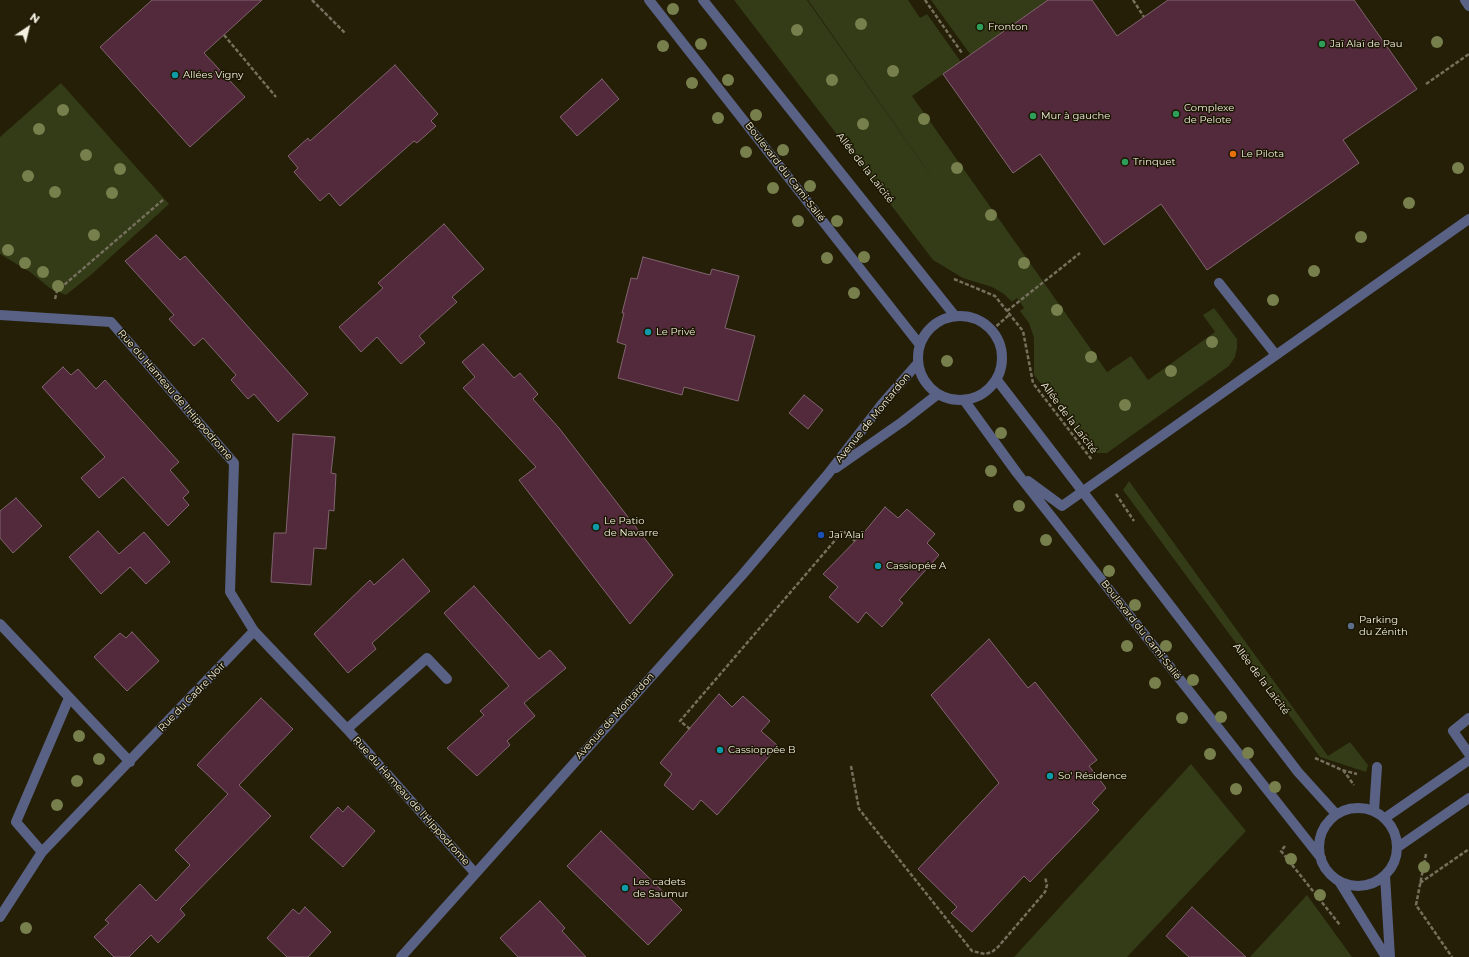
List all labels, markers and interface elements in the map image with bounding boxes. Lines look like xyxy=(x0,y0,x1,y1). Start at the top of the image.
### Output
north arrow xyxy=(8,8,48,48)
text: N xyxy=(27,10,43,26)
place label: Fronton xyxy=(988,21,1028,33)
marker: Fronton xyxy=(975,22,985,32)
place label: Jaï Alaï de Pau xyxy=(1330,38,1402,50)
marker: Jaï Alaï de Pau xyxy=(1317,39,1327,49)
place label: Allées Vigny xyxy=(183,69,243,81)
marker: Allées Vigny xyxy=(170,70,180,80)
place label: Complexe de Pelote xyxy=(1184,102,1234,126)
marker: Complexe de Pelote xyxy=(1171,109,1181,119)
place label: Mur à gauche xyxy=(1041,110,1110,122)
marker: Mur à gauche xyxy=(1028,111,1038,121)
street label: Boulevard du Cami-Salié xyxy=(742,120,828,224)
street label: Allée de la Laïcité xyxy=(834,130,896,206)
place label: Le Pilota xyxy=(1241,148,1284,160)
marker: Le Pilota xyxy=(1228,149,1238,159)
place label: Trinquet xyxy=(1133,156,1176,168)
marker: Trinquet xyxy=(1120,157,1130,167)
place label: Le Privé xyxy=(656,326,695,338)
street label: Rue du Hameau de l'Hippodrome xyxy=(115,327,235,463)
marker: Le Privé xyxy=(643,327,653,337)
street label: Avenue de Montardon xyxy=(833,371,913,465)
street label: Allée de la Laïcité xyxy=(1038,380,1100,456)
place label: Le Patio de Navarre xyxy=(604,515,658,538)
marker: Le Patio de Navarre xyxy=(591,522,601,532)
place label: Jaï Alaï xyxy=(829,529,864,541)
marker: Jaï Alaï xyxy=(816,530,826,540)
place label: Cassiopée A xyxy=(886,560,946,572)
marker: Cassiopée A xyxy=(873,561,883,571)
street label: Boulevard du Cami-Salié xyxy=(1098,578,1184,682)
place label: Parking du Zénith xyxy=(1359,614,1408,638)
marker: Parking du Zénith xyxy=(1346,621,1356,631)
street label: Allée de la Laïcité xyxy=(1230,641,1292,717)
street label: Rue du Cadre Noir xyxy=(156,660,228,734)
street label: Avenue de Montardon xyxy=(573,670,657,762)
street label: Rue du Hameau de l'Hippodrome xyxy=(350,734,472,868)
place label: Cassioppée B xyxy=(728,744,795,756)
marker: Cassioppée B xyxy=(715,745,725,755)
place label: So' Résidence xyxy=(1058,770,1127,782)
marker: So' Résidence xyxy=(1045,771,1055,781)
place label: Les cadets de Saumur xyxy=(633,876,689,900)
marker: Les cadets de Saumur xyxy=(620,883,630,893)

